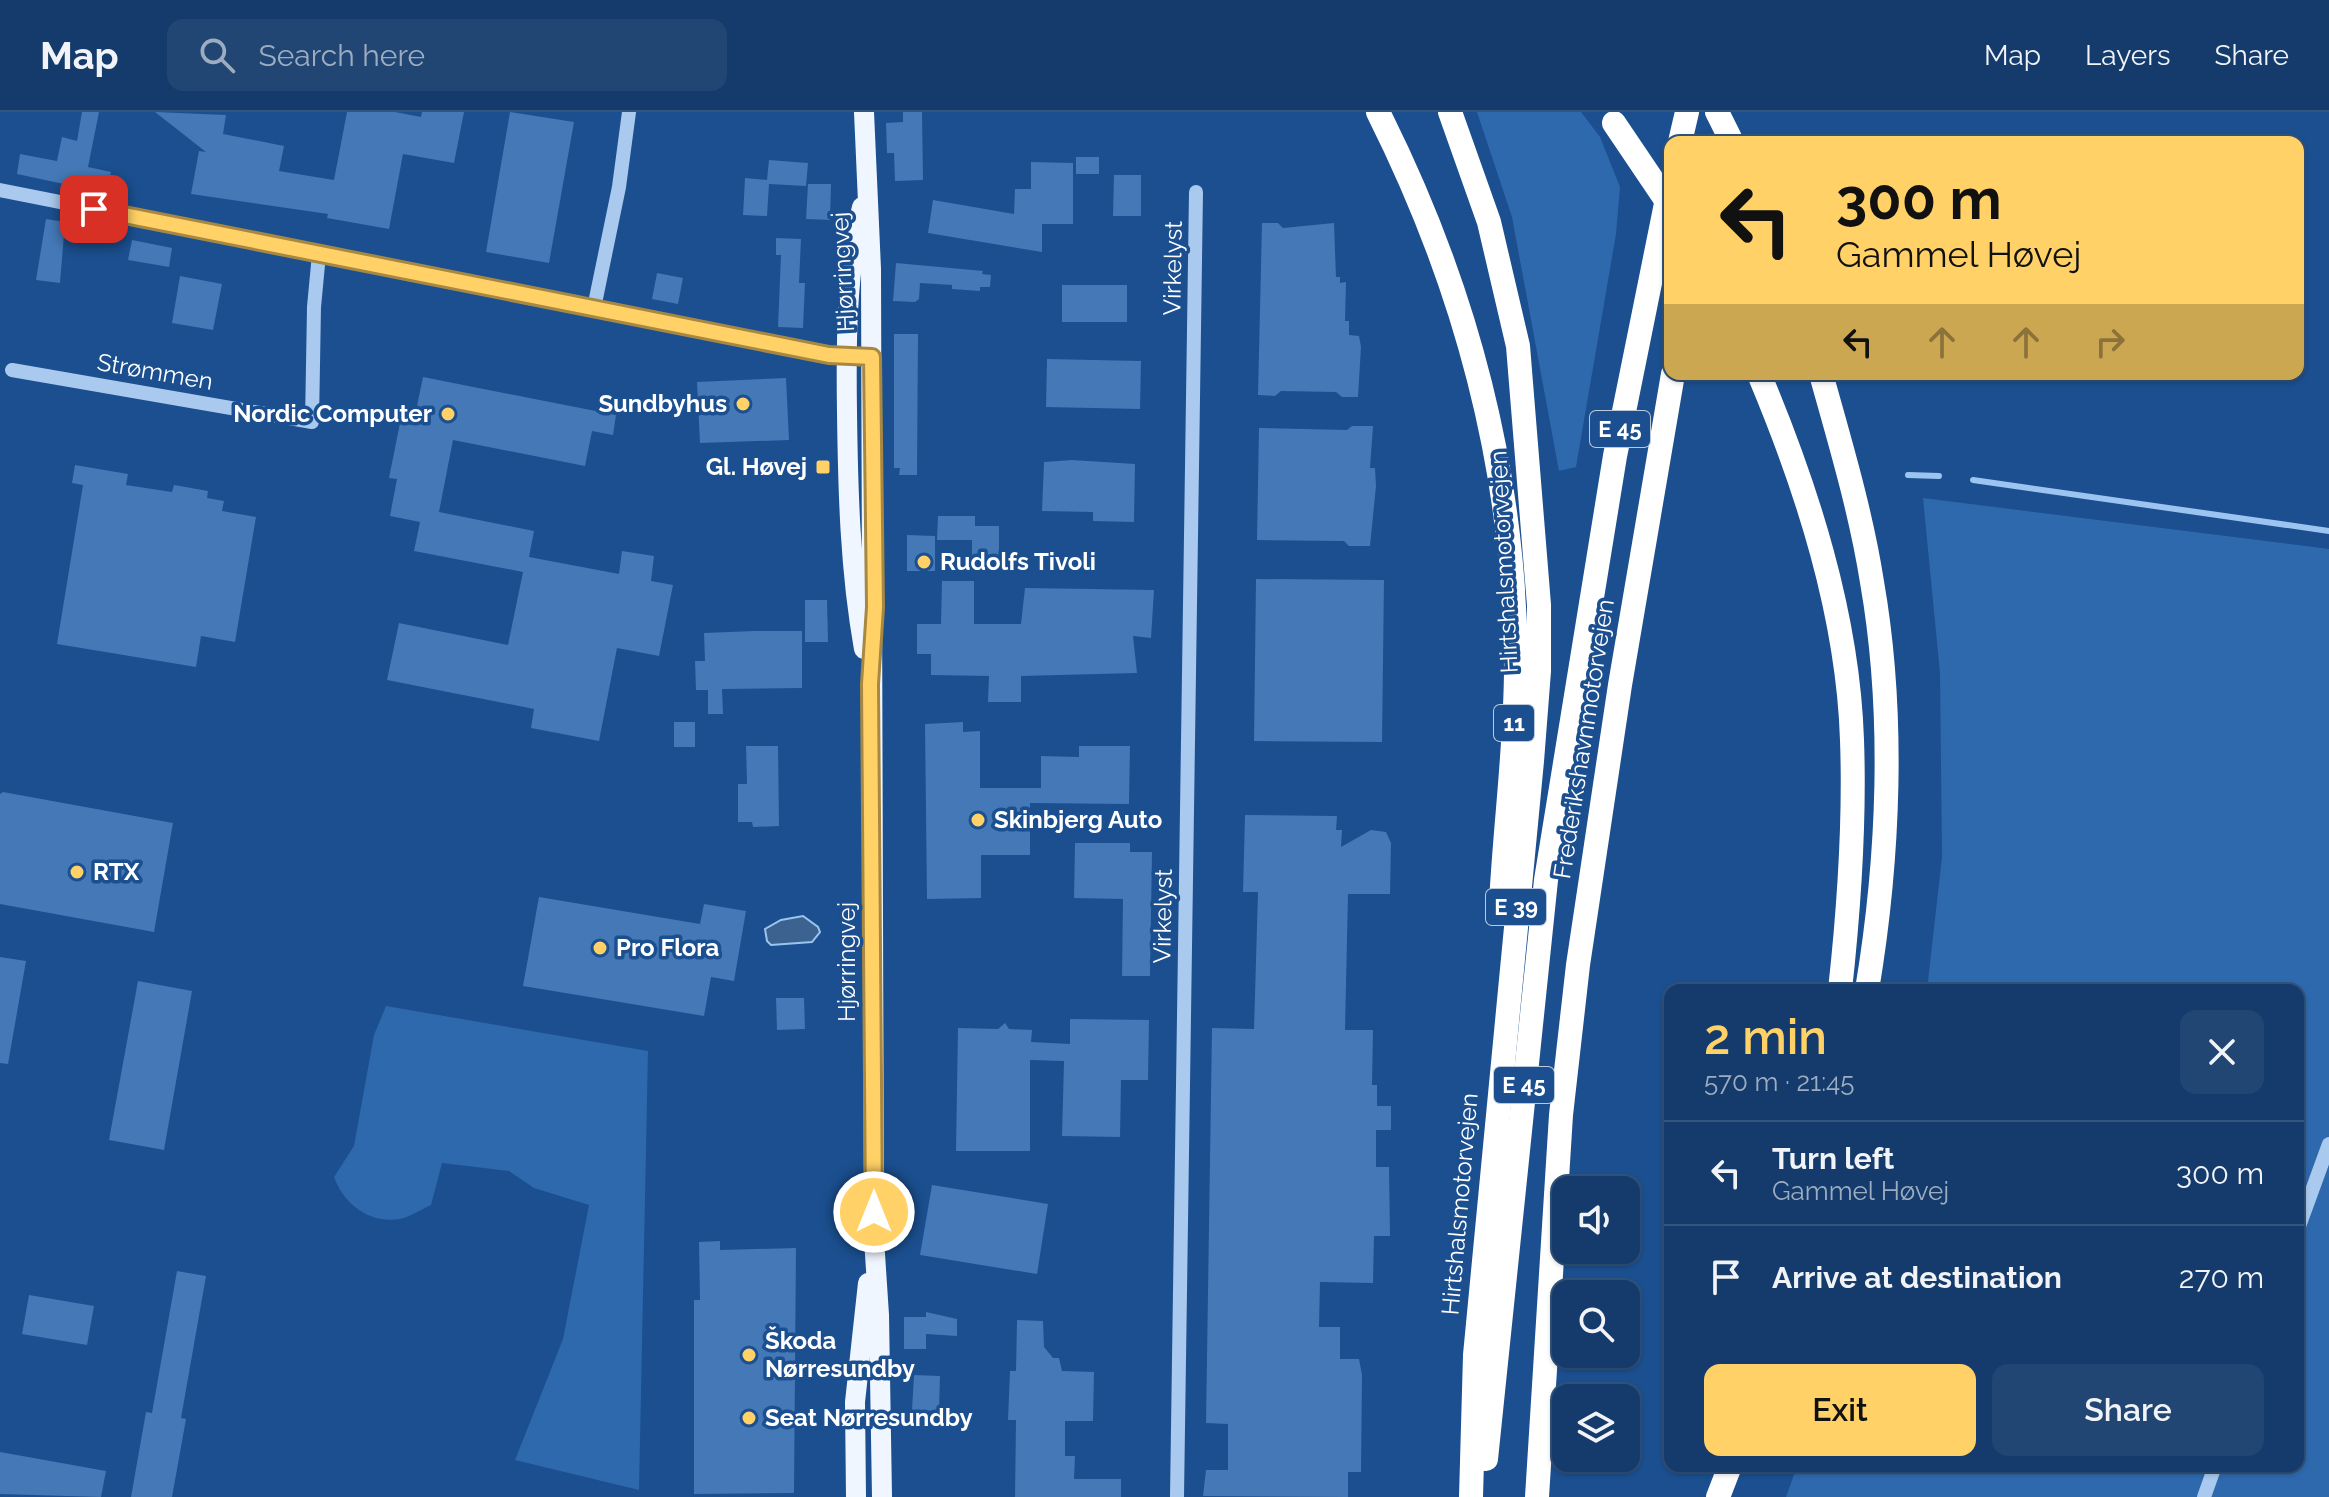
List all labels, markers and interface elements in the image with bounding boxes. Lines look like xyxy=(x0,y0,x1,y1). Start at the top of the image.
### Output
search box xyxy=(167,19,727,91)
text: Map xyxy=(40,33,119,78)
icon: search xyxy=(195,33,239,77)
text: Search here xyxy=(259,38,425,73)
text: Map xyxy=(1984,39,2041,72)
text: Layers xyxy=(2085,39,2171,72)
text: Share xyxy=(2215,39,2289,72)
text: 300 m xyxy=(1836,166,2002,232)
icon: left xyxy=(1704,168,1808,272)
pin xyxy=(60,175,128,243)
icon: arrive xyxy=(72,187,116,231)
street label: Hjørringvej xyxy=(825,211,860,333)
street label: Virkelyst xyxy=(1157,220,1188,316)
text: Gammel Høvej xyxy=(1836,233,2081,275)
icon: left xyxy=(1836,320,1880,364)
icon: ahead xyxy=(1920,320,1964,364)
icon: ahead xyxy=(2004,320,2048,364)
icon: right xyxy=(2088,320,2132,364)
street label: Strømmen xyxy=(95,347,215,396)
place label: Sundbyhus xyxy=(598,389,727,418)
marker: Sundbyhus xyxy=(734,395,752,413)
place label: Nordic Computer xyxy=(233,399,432,428)
marker: Nordic Computer xyxy=(439,405,457,423)
road number: E 45 xyxy=(1590,411,1650,447)
street label: Hirtshalsmotorvejen xyxy=(1483,450,1524,674)
place label: Gl. Høvej xyxy=(706,452,807,481)
marker: Gl. Høvej xyxy=(814,458,832,476)
place label: Rudolfs Tivoli xyxy=(940,547,1096,576)
marker: Rudolfs Tivoli xyxy=(915,553,933,571)
street label: Frederikshavnmotorvejen xyxy=(1547,597,1620,881)
road number: 11 xyxy=(1494,705,1534,741)
place label: Skinbjerg Auto xyxy=(994,805,1162,834)
marker: Skinbjerg Auto xyxy=(969,811,987,829)
place label: RTX xyxy=(93,857,140,886)
marker: RTX xyxy=(68,863,86,881)
street label: Virkelyst xyxy=(1147,868,1178,964)
road number: E 39 xyxy=(1486,889,1546,925)
street label: Hjørringvej xyxy=(832,902,861,1022)
place label: Pro Flora xyxy=(616,933,720,962)
marker: Pro Flora xyxy=(591,939,609,957)
text: 2 min xyxy=(1704,1009,1827,1065)
button: close xyxy=(2180,1010,2264,1094)
road number: E 45 xyxy=(1494,1067,1554,1103)
text: 570 m · 21:45 xyxy=(1704,1067,1854,1097)
street label: Hirtshalsmotorvejen xyxy=(1435,1092,1484,1316)
text: Turn left xyxy=(1772,1141,1894,1176)
icon: left xyxy=(1704,1151,1748,1195)
text: 300 m xyxy=(2176,1156,2264,1191)
position arrow xyxy=(832,1170,916,1254)
map controls xyxy=(1552,1176,1640,1472)
button: sound xyxy=(1552,1176,1640,1264)
text: Gammel Høvej xyxy=(1772,1176,1949,1206)
icon: arrive xyxy=(1704,1255,1748,1299)
text: Arrive at destination xyxy=(1772,1260,2062,1295)
text: 270 m xyxy=(2179,1260,2264,1295)
button: search xyxy=(1552,1280,1640,1368)
place label: Škoda Nørresundby xyxy=(765,1326,915,1383)
marker: Škoda Nørresundby xyxy=(740,1346,758,1364)
button: Exit xyxy=(1704,1364,1976,1456)
button: Share xyxy=(1992,1364,2264,1456)
button: layers xyxy=(1552,1384,1640,1472)
place label: Seat Nørresundby xyxy=(765,1403,973,1432)
marker: Seat Nørresundby xyxy=(740,1409,758,1427)

